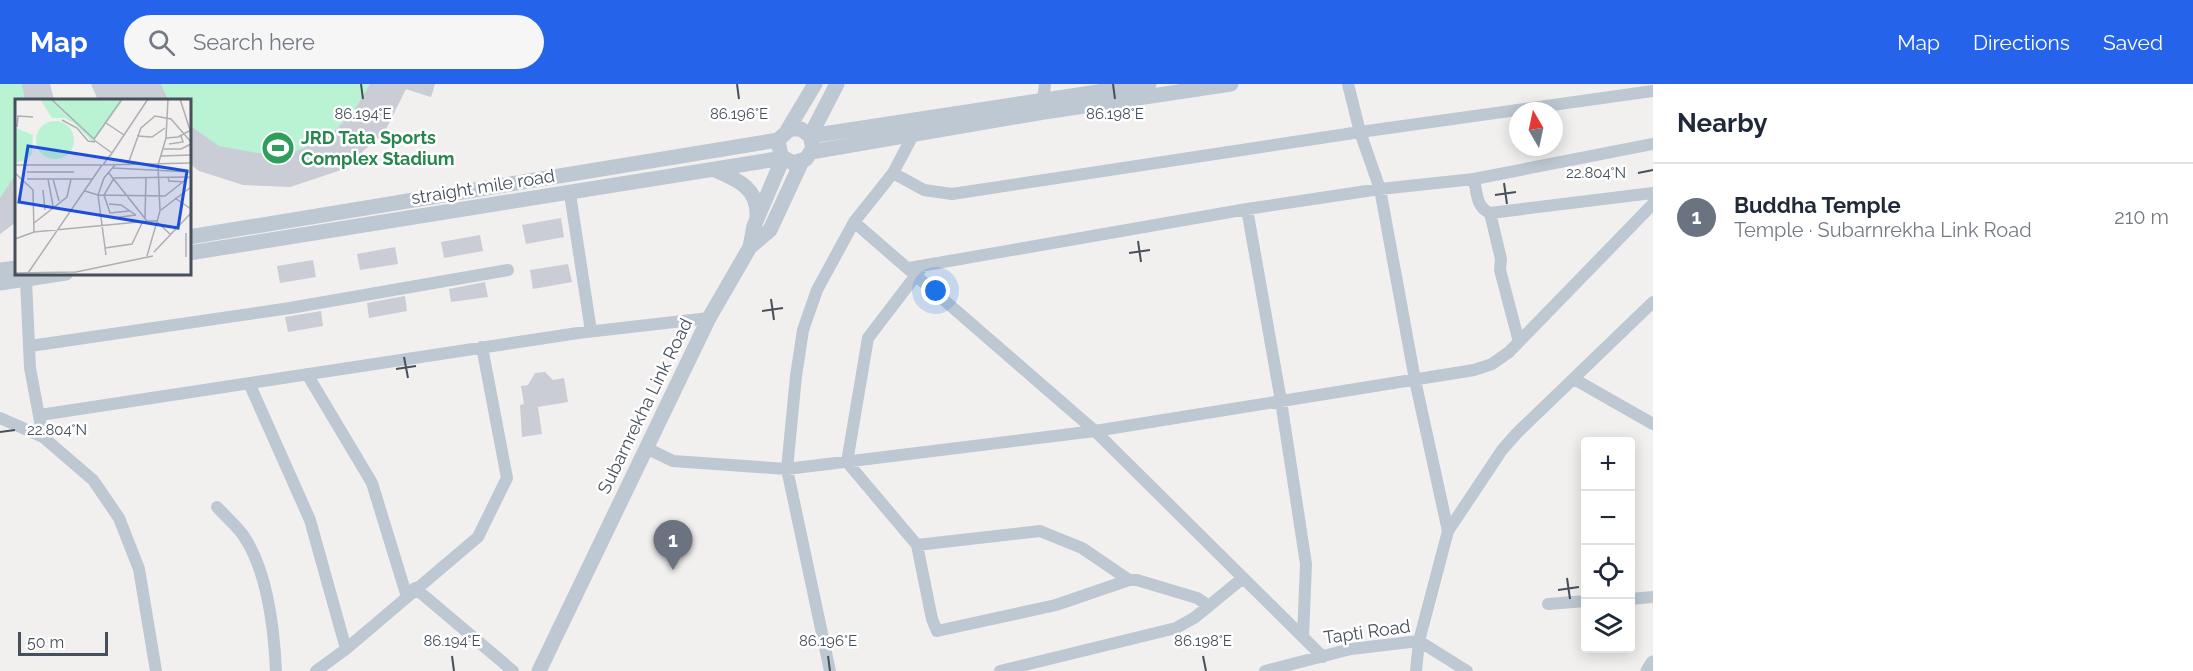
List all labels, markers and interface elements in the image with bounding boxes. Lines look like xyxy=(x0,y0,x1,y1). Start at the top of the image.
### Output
search box xyxy=(124,15,544,69)
text: Map xyxy=(30,26,88,59)
icon: search xyxy=(145,26,178,59)
text: Search here xyxy=(193,29,315,55)
text: Map xyxy=(1897,30,1940,55)
text: Directions xyxy=(1973,30,2070,55)
text: Saved xyxy=(2103,30,2163,55)
inset map xyxy=(15,99,190,274)
north arrow xyxy=(1509,102,1563,156)
text: 86.194°E xyxy=(334,105,392,123)
text: 86.196°E xyxy=(710,105,768,123)
text: 86.198°E xyxy=(1086,105,1144,123)
text: Nearby xyxy=(1677,108,1767,138)
place label: JRD Tata Sports Complex Stadium xyxy=(301,127,455,169)
sports icon: JRD Tata Sports Complex Stadium xyxy=(260,130,296,166)
text: 22.804°N xyxy=(1566,164,1626,182)
street label: straight mile road xyxy=(410,165,556,208)
text: Buddha Temple xyxy=(1734,192,1901,218)
text: 1 xyxy=(1692,205,1701,229)
text: 210 m xyxy=(2114,205,2169,229)
text: Temple · Subarnrekha Link Road xyxy=(1734,218,2032,242)
your location xyxy=(921,276,950,305)
street label: Subarnrekha Link Road xyxy=(593,315,696,497)
text: 22.804°N xyxy=(27,421,87,439)
map controls xyxy=(1581,437,1635,653)
button: + xyxy=(1581,437,1635,491)
button: − xyxy=(1581,491,1635,545)
pin: 1 xyxy=(654,520,692,570)
button: locate xyxy=(1581,545,1635,599)
button: layers xyxy=(1581,599,1635,653)
street label: Tapti Road xyxy=(1322,615,1412,648)
scale bar xyxy=(18,629,108,656)
text: 86.194°E xyxy=(423,632,481,650)
text: 86.196°E xyxy=(799,632,857,650)
text: 86.198°E xyxy=(1174,632,1232,650)
text: 50 m xyxy=(27,633,64,652)

